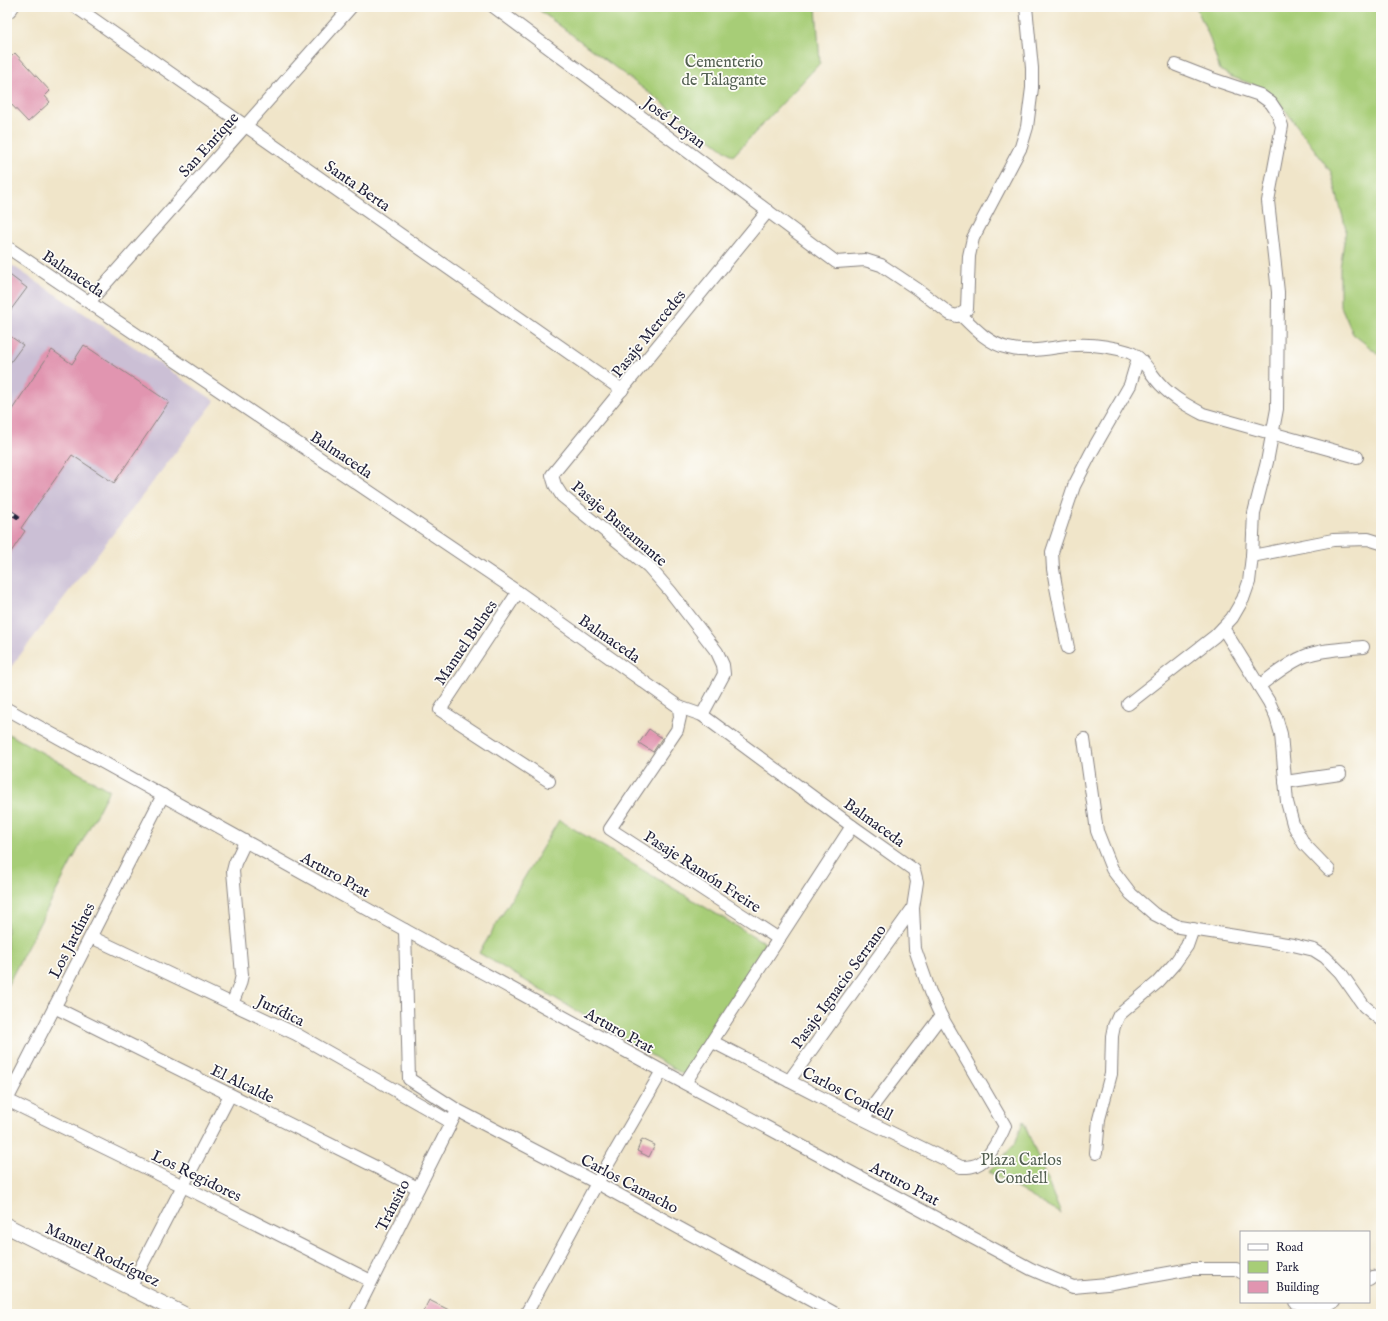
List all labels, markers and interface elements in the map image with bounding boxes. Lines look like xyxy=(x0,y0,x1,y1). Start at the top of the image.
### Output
park label: Cementerio de Talagante xyxy=(682,53,766,91)
street label: José Leyan xyxy=(637,92,709,154)
street label: San Enrique xyxy=(175,109,244,182)
street label: Santa Berta xyxy=(320,157,394,217)
street label: Balmaceda xyxy=(38,247,108,303)
street label: Pasaje Mercedes xyxy=(608,286,691,382)
street label: Balmaceda xyxy=(306,428,376,484)
street label: Pasaje Bustamante xyxy=(567,477,671,572)
street label: Manuel Bulnes xyxy=(431,596,503,690)
street label: Balmaceda xyxy=(574,611,644,668)
street label: Balmaceda xyxy=(839,795,908,853)
street label: Pasaje Ramón Freire xyxy=(640,827,764,918)
street label: Arturo Prat xyxy=(296,848,374,903)
street label: Los Jardines xyxy=(45,899,101,982)
street label: Pasaje Ignacio Serrano xyxy=(788,921,892,1053)
street label: Jurídica xyxy=(251,991,308,1032)
street label: Arturo Prat xyxy=(580,1004,658,1059)
street label: El Alcalde xyxy=(207,1061,277,1109)
street label: Carlos Condell xyxy=(798,1063,896,1127)
street label: Los Regidores xyxy=(148,1146,245,1207)
street label: Carlos Camacho xyxy=(577,1151,682,1219)
park label: Plaza Carlos Condell xyxy=(980,1151,1062,1189)
street label: Arturo Prat xyxy=(865,1158,943,1212)
street label: Tránsito xyxy=(372,1176,415,1235)
street label: Manuel Rodríguez xyxy=(42,1219,163,1292)
legend xyxy=(1240,1231,1370,1303)
text: Road xyxy=(1276,1240,1304,1255)
text: Park xyxy=(1276,1260,1299,1275)
text: Building xyxy=(1276,1280,1320,1295)

